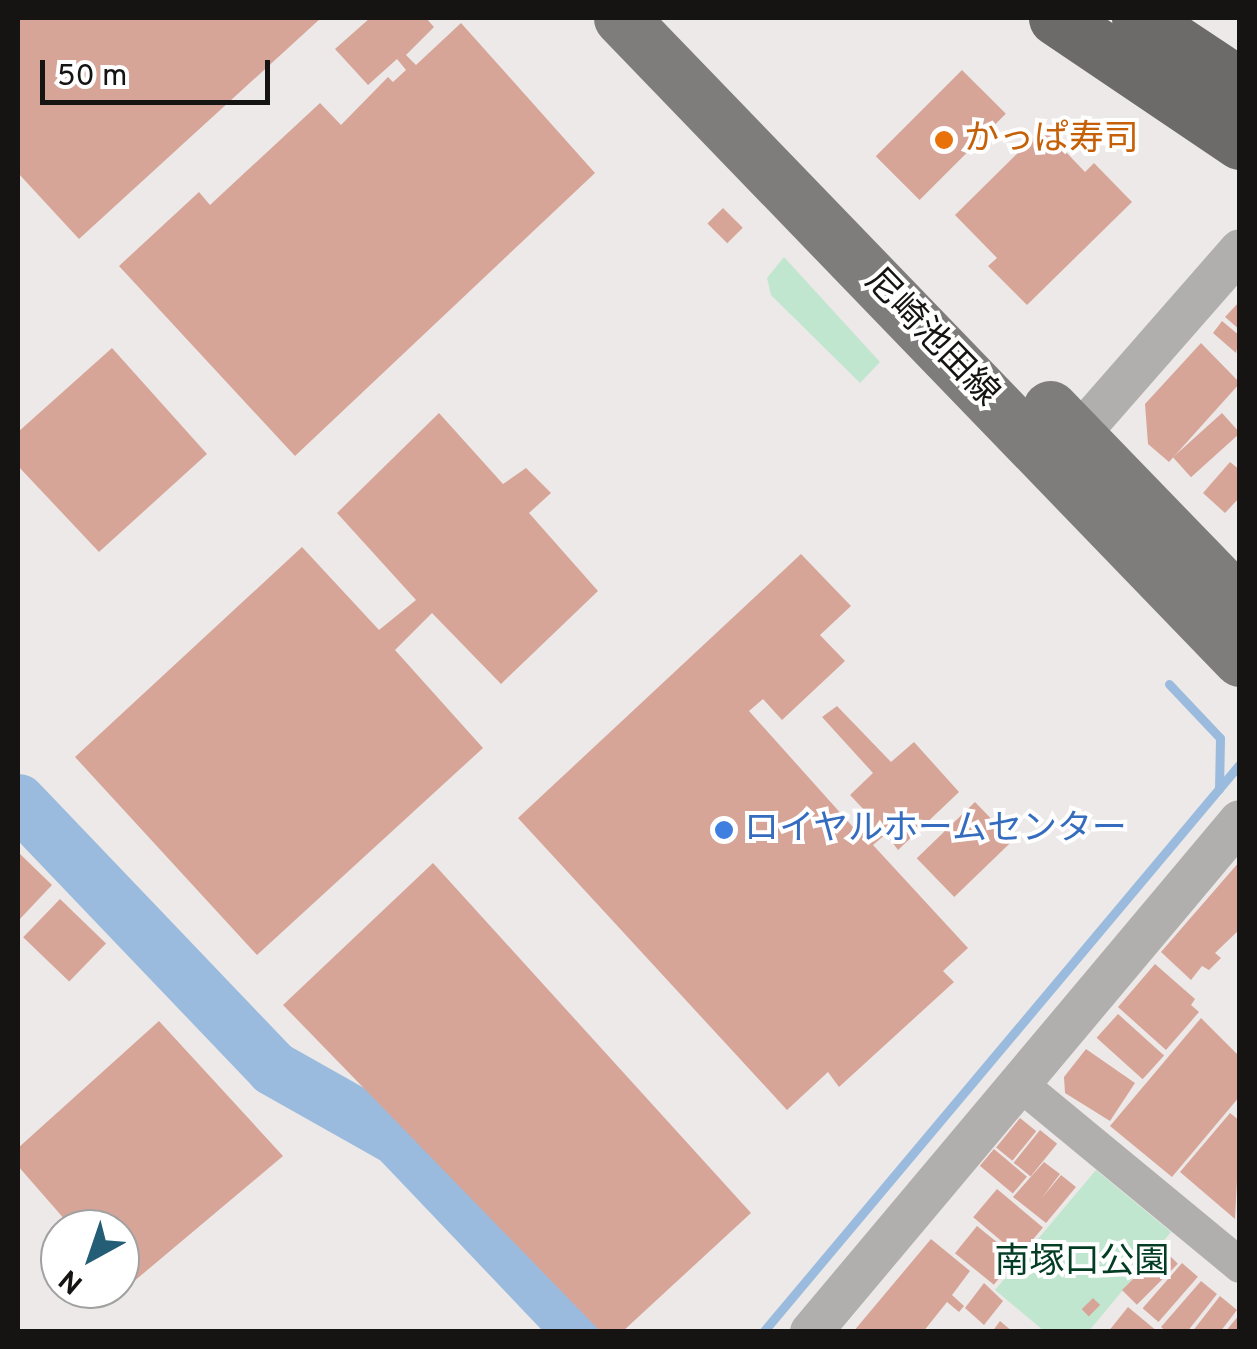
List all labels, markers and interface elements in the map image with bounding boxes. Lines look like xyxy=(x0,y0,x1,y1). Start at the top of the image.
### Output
scale bar xyxy=(45,40,275,102)
text: 50 m xyxy=(57,59,127,96)
place label: かっぱ寿司 xyxy=(964,119,1139,161)
marker: かっぱ寿司 xyxy=(933,129,955,151)
street label: 尼崎池田線 xyxy=(855,260,1007,416)
place label: ロイヤルホームセンター xyxy=(744,809,1129,851)
marker: ロイヤルホームセンター xyxy=(713,819,735,841)
north arrow xyxy=(40,1209,140,1309)
park label: 南塚口公園 xyxy=(995,1242,1169,1284)
text: N xyxy=(53,1260,91,1301)

